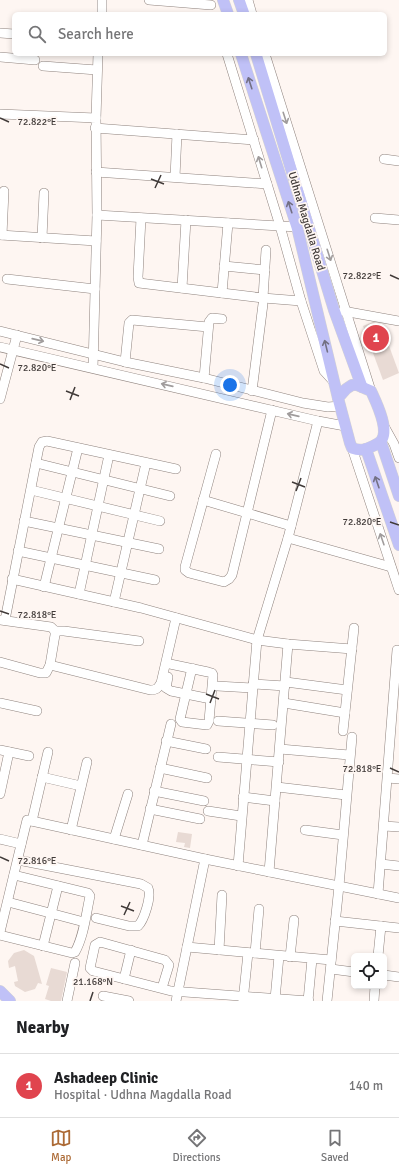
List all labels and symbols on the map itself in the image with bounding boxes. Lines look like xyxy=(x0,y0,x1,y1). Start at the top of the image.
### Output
one-way arrow xyxy=(246,77,253,90)
one-way arrow xyxy=(282,111,289,124)
text: 72.822°E xyxy=(18,116,57,128)
one-way arrow xyxy=(256,155,263,168)
street label: Udhna Magdalla Road xyxy=(285,170,328,272)
one-way arrow xyxy=(286,200,293,213)
one-way arrow xyxy=(326,248,333,261)
text: 72.822°E xyxy=(343,270,382,282)
pin: 1 xyxy=(363,323,389,353)
one-way arrow xyxy=(31,337,44,344)
one-way arrow xyxy=(321,340,329,353)
text: 72.820°E xyxy=(18,362,57,374)
your location xyxy=(220,375,240,395)
one-way arrow xyxy=(160,381,173,388)
one-way arrow xyxy=(287,410,300,418)
one-way arrow xyxy=(373,476,381,488)
text: 72.820°E xyxy=(343,516,382,528)
one-way arrow xyxy=(378,533,385,546)
text: 72.818°E xyxy=(18,609,57,621)
text: 72.818°E xyxy=(343,763,382,775)
text: 72.816°E xyxy=(18,855,57,867)
text: 21.168°N xyxy=(73,976,113,988)

